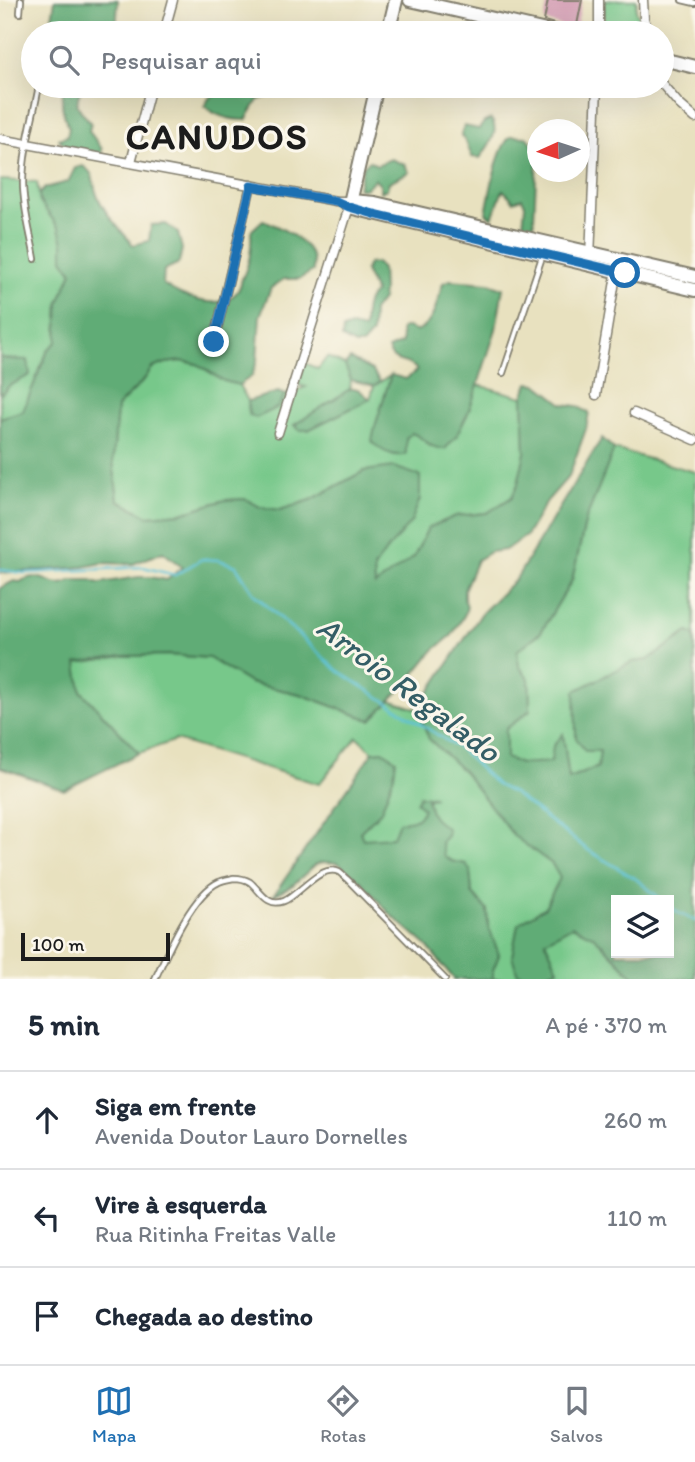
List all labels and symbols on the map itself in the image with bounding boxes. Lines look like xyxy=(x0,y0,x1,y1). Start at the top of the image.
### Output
district label: CANUDOS xyxy=(125,114,309,158)
north arrow xyxy=(527,119,590,182)
route start xyxy=(609,257,640,288)
route end xyxy=(198,326,229,357)
water label: Arroio Regalado xyxy=(310,608,509,771)
scale bar xyxy=(21,930,170,962)

